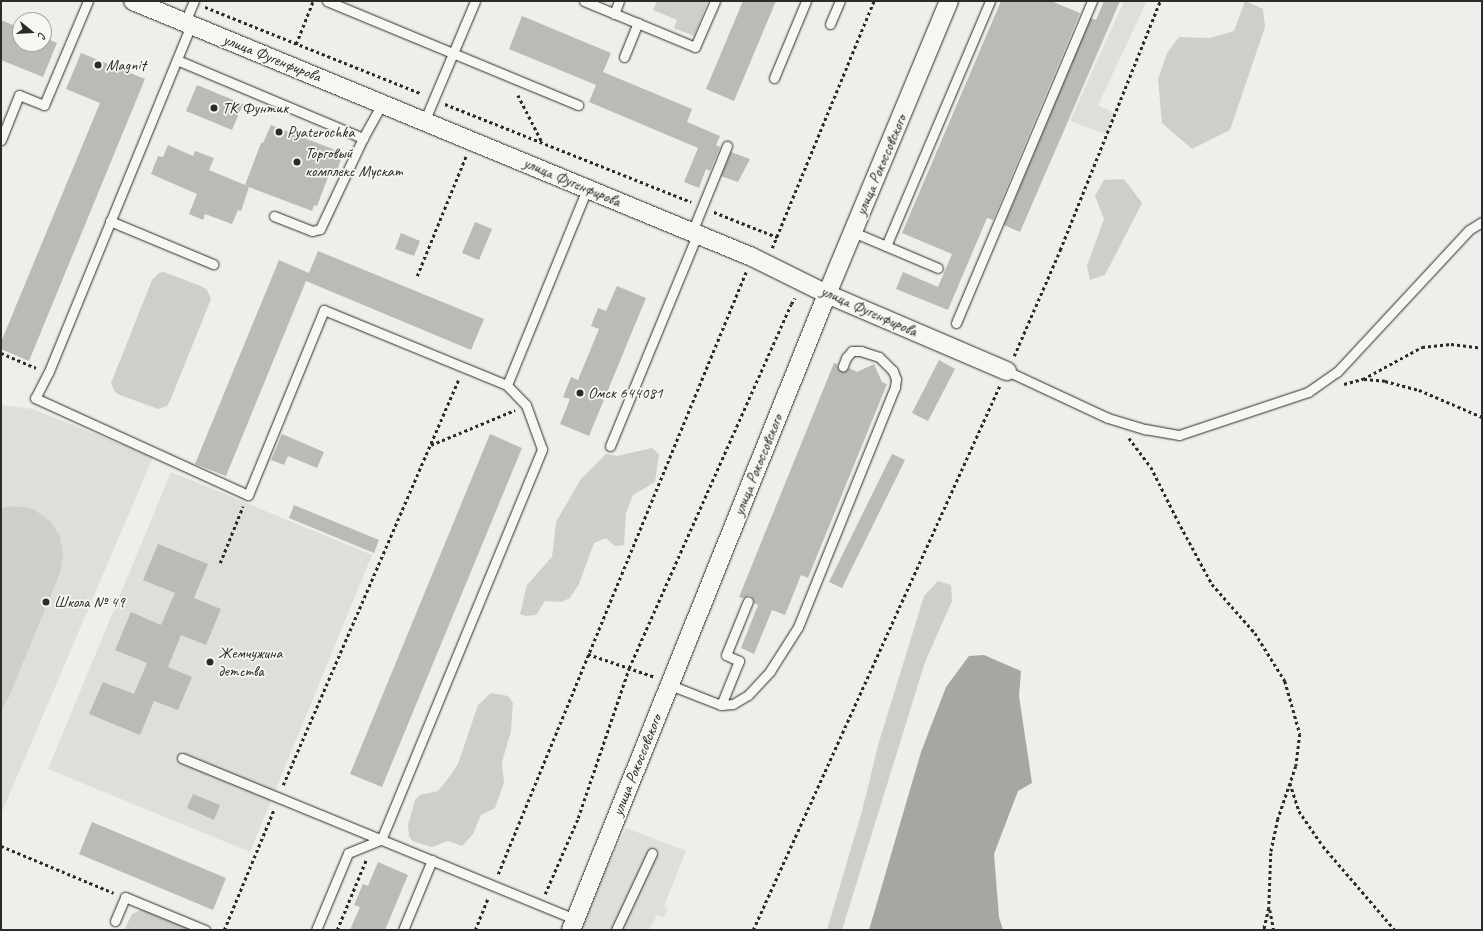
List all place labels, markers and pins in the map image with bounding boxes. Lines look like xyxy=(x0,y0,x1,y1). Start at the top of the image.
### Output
place label: Magnit xyxy=(106,55,146,75)
marker: Magnit xyxy=(93,60,103,70)
place label: ТК Фунтик xyxy=(222,98,286,118)
marker: ТК Фунтик xyxy=(209,103,219,113)
place label: Pyaterochka xyxy=(287,122,354,142)
marker: Pyaterochka xyxy=(274,127,284,137)
place label: Торговый комплекс Мускат xyxy=(305,143,402,181)
marker: Торговый комплекс Мускат xyxy=(292,157,302,167)
place label: Омск 644081 xyxy=(588,383,663,403)
marker: Омск 644081 xyxy=(575,388,585,398)
place label: Школа № 49 xyxy=(54,592,125,612)
marker: Школа № 49 xyxy=(41,597,51,607)
place label: Жемчужина детства xyxy=(218,643,283,681)
marker: Жемчужина детства xyxy=(205,657,215,667)

